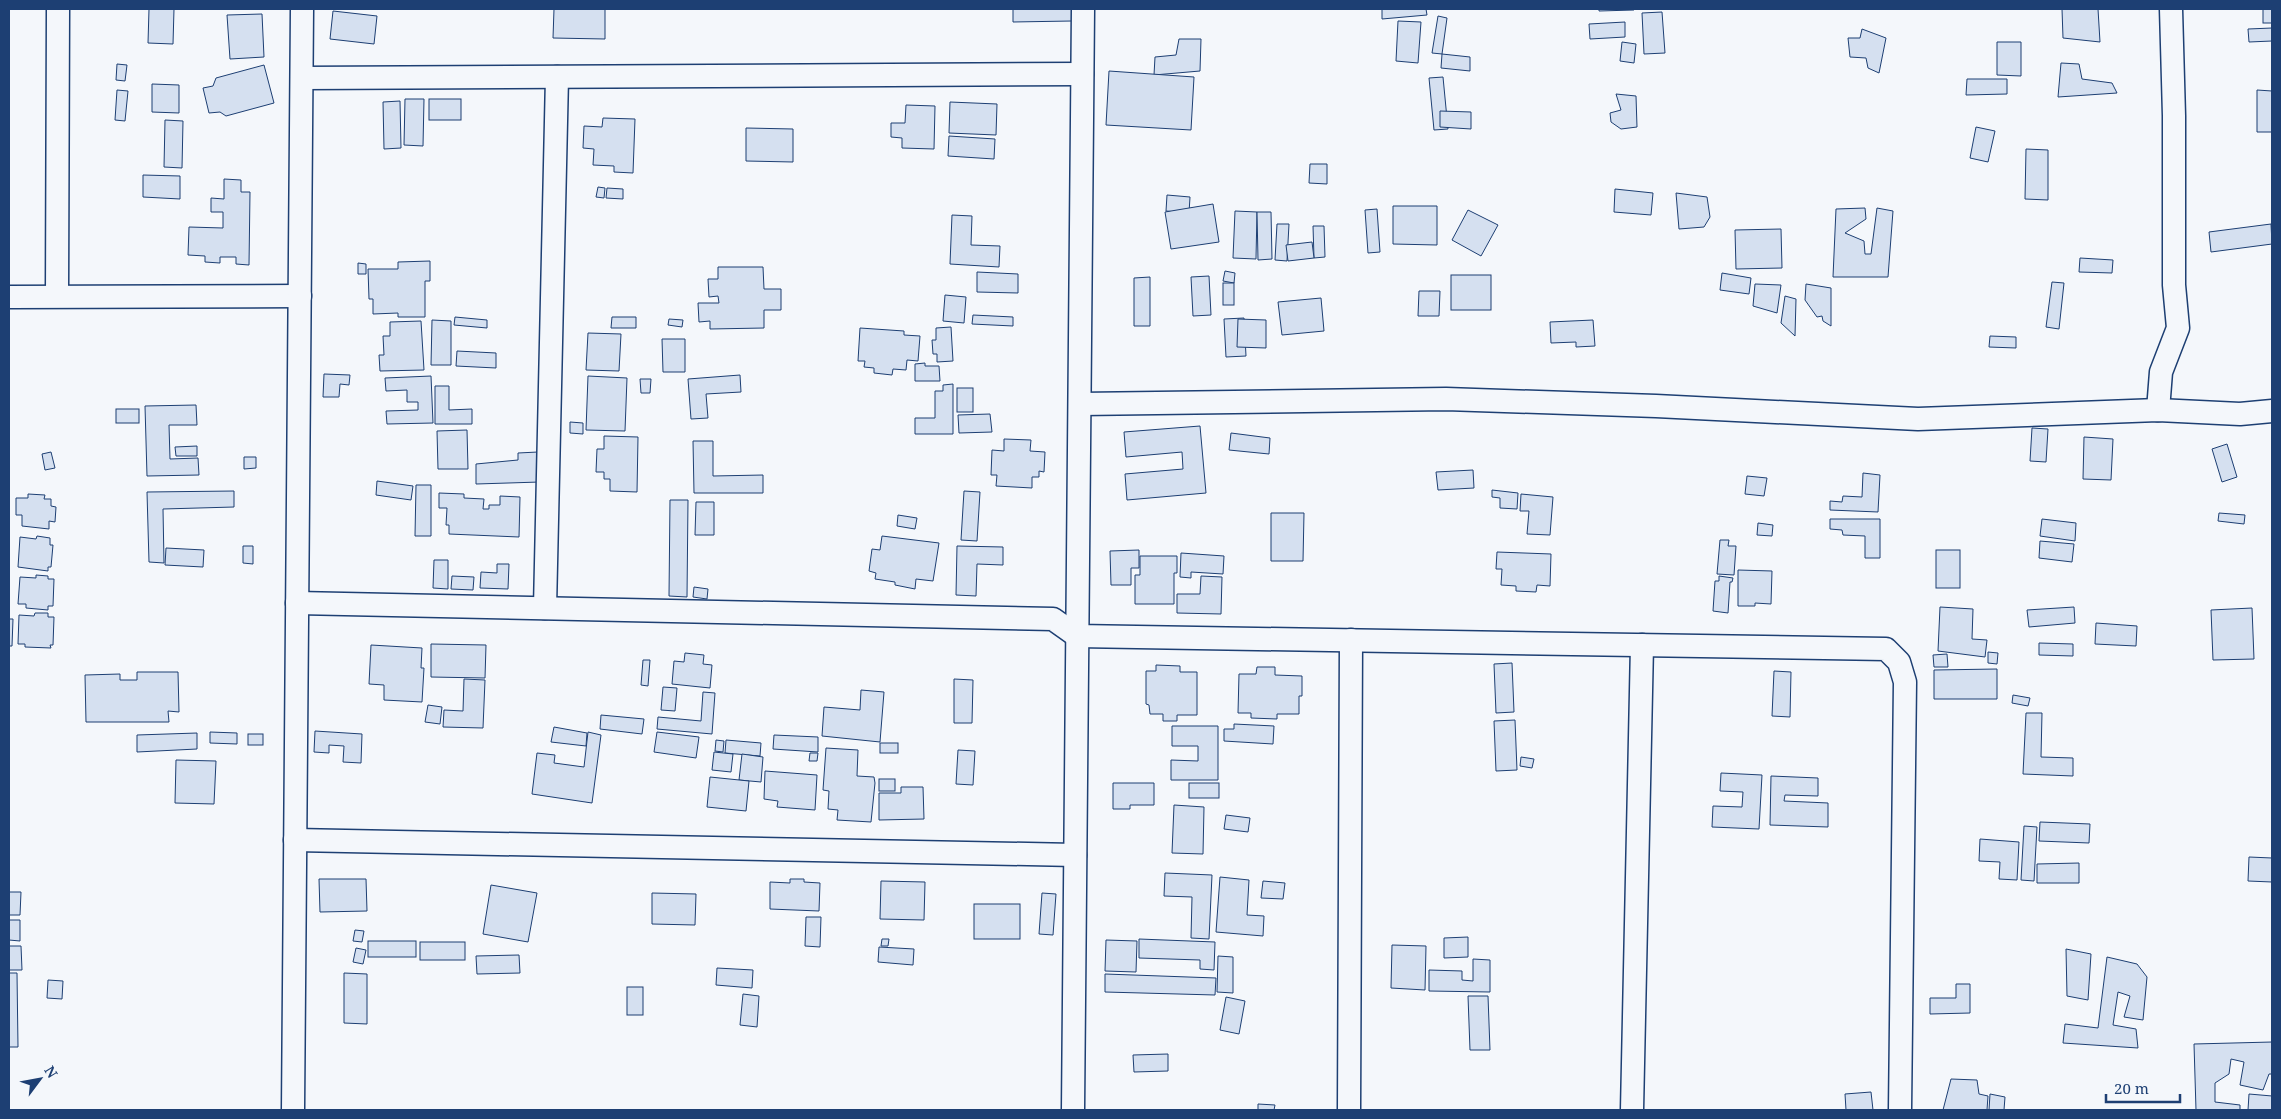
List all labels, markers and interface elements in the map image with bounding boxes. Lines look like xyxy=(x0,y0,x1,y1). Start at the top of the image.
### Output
north arrow xyxy=(15,1054,65,1104)
text: N xyxy=(40,1062,62,1082)
scale bar xyxy=(2106,1072,2180,1104)
text: 20 m xyxy=(2114,1078,2149,1098)

